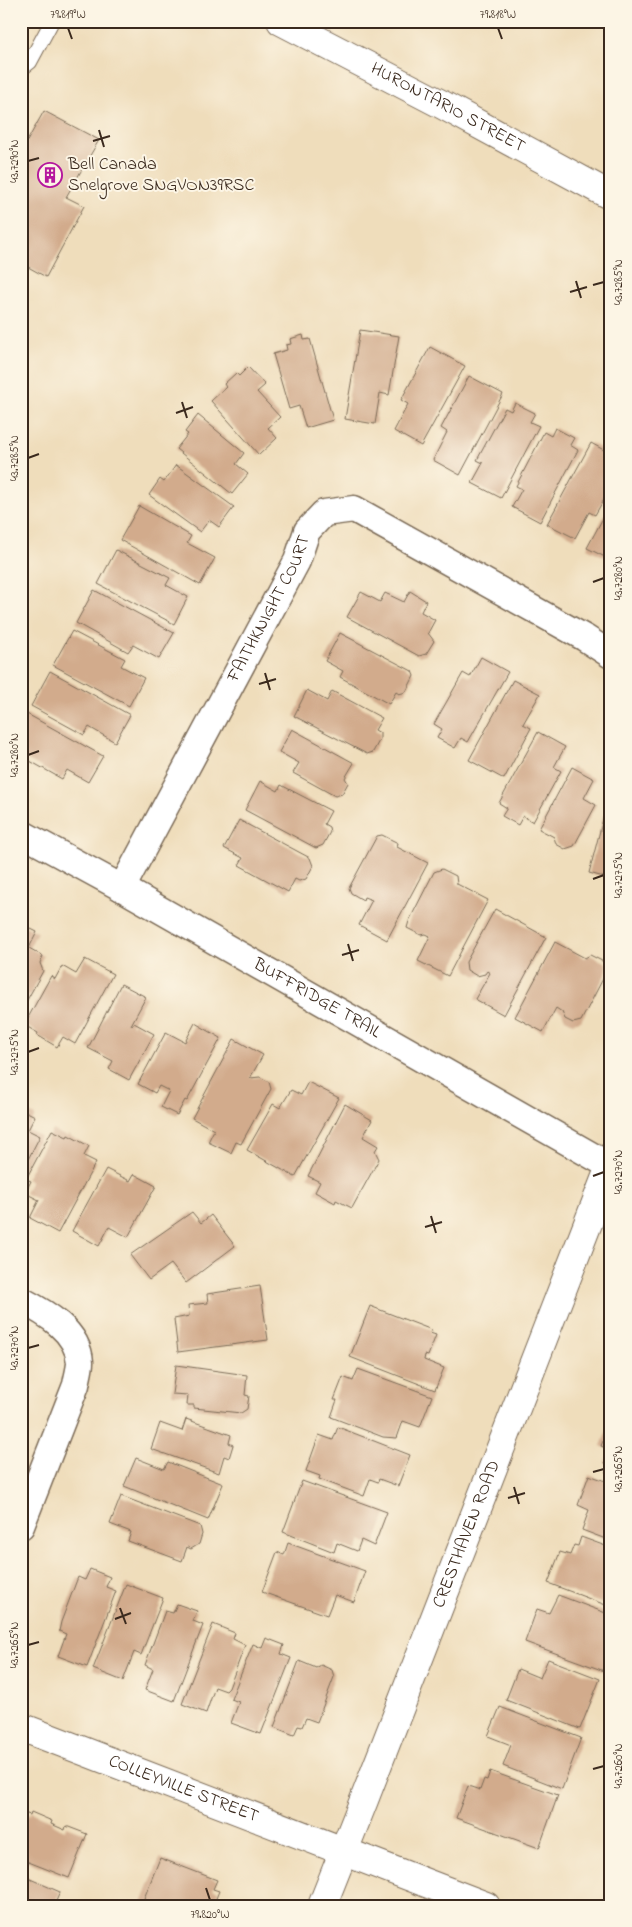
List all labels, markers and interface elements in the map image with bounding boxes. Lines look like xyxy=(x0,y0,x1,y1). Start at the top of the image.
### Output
text: 79.819°W xyxy=(50,6,86,24)
text: 79.818°W xyxy=(480,6,516,24)
street label: HURONTARIO STREET xyxy=(366,56,530,160)
text: 43.7290°N xyxy=(6,139,24,183)
place label: Bell Canada Snelgrove SNGVON39RSC xyxy=(67,152,254,200)
building icon: Bell Canada Snelgrove SNGVON39RSC xyxy=(37,162,63,188)
text: 43.7285°N xyxy=(610,259,628,305)
text: 43.7285°N xyxy=(6,435,24,481)
street label: FAITHKNIGHT COURT xyxy=(221,532,318,688)
text: 43.7280°N xyxy=(610,556,628,600)
text: 43.7280°N xyxy=(6,733,24,777)
text: 43.7275°N xyxy=(610,852,628,898)
street label: BUFFRIDGE TRAIL xyxy=(247,952,386,1046)
text: 43.7275°N xyxy=(6,1029,24,1075)
text: 43.7270°N xyxy=(610,1150,628,1194)
text: 43.7270°N xyxy=(6,1326,24,1370)
text: 43.7265°N xyxy=(610,1446,628,1492)
street label: CRESTHAVEN ROAD xyxy=(427,1457,508,1612)
text: 43.7265°N xyxy=(6,1622,24,1668)
text: 43.7260°N xyxy=(610,1743,628,1789)
street label: COLLEYVILLE STREET xyxy=(104,1749,262,1830)
text: 79.820°W xyxy=(190,1906,230,1924)

